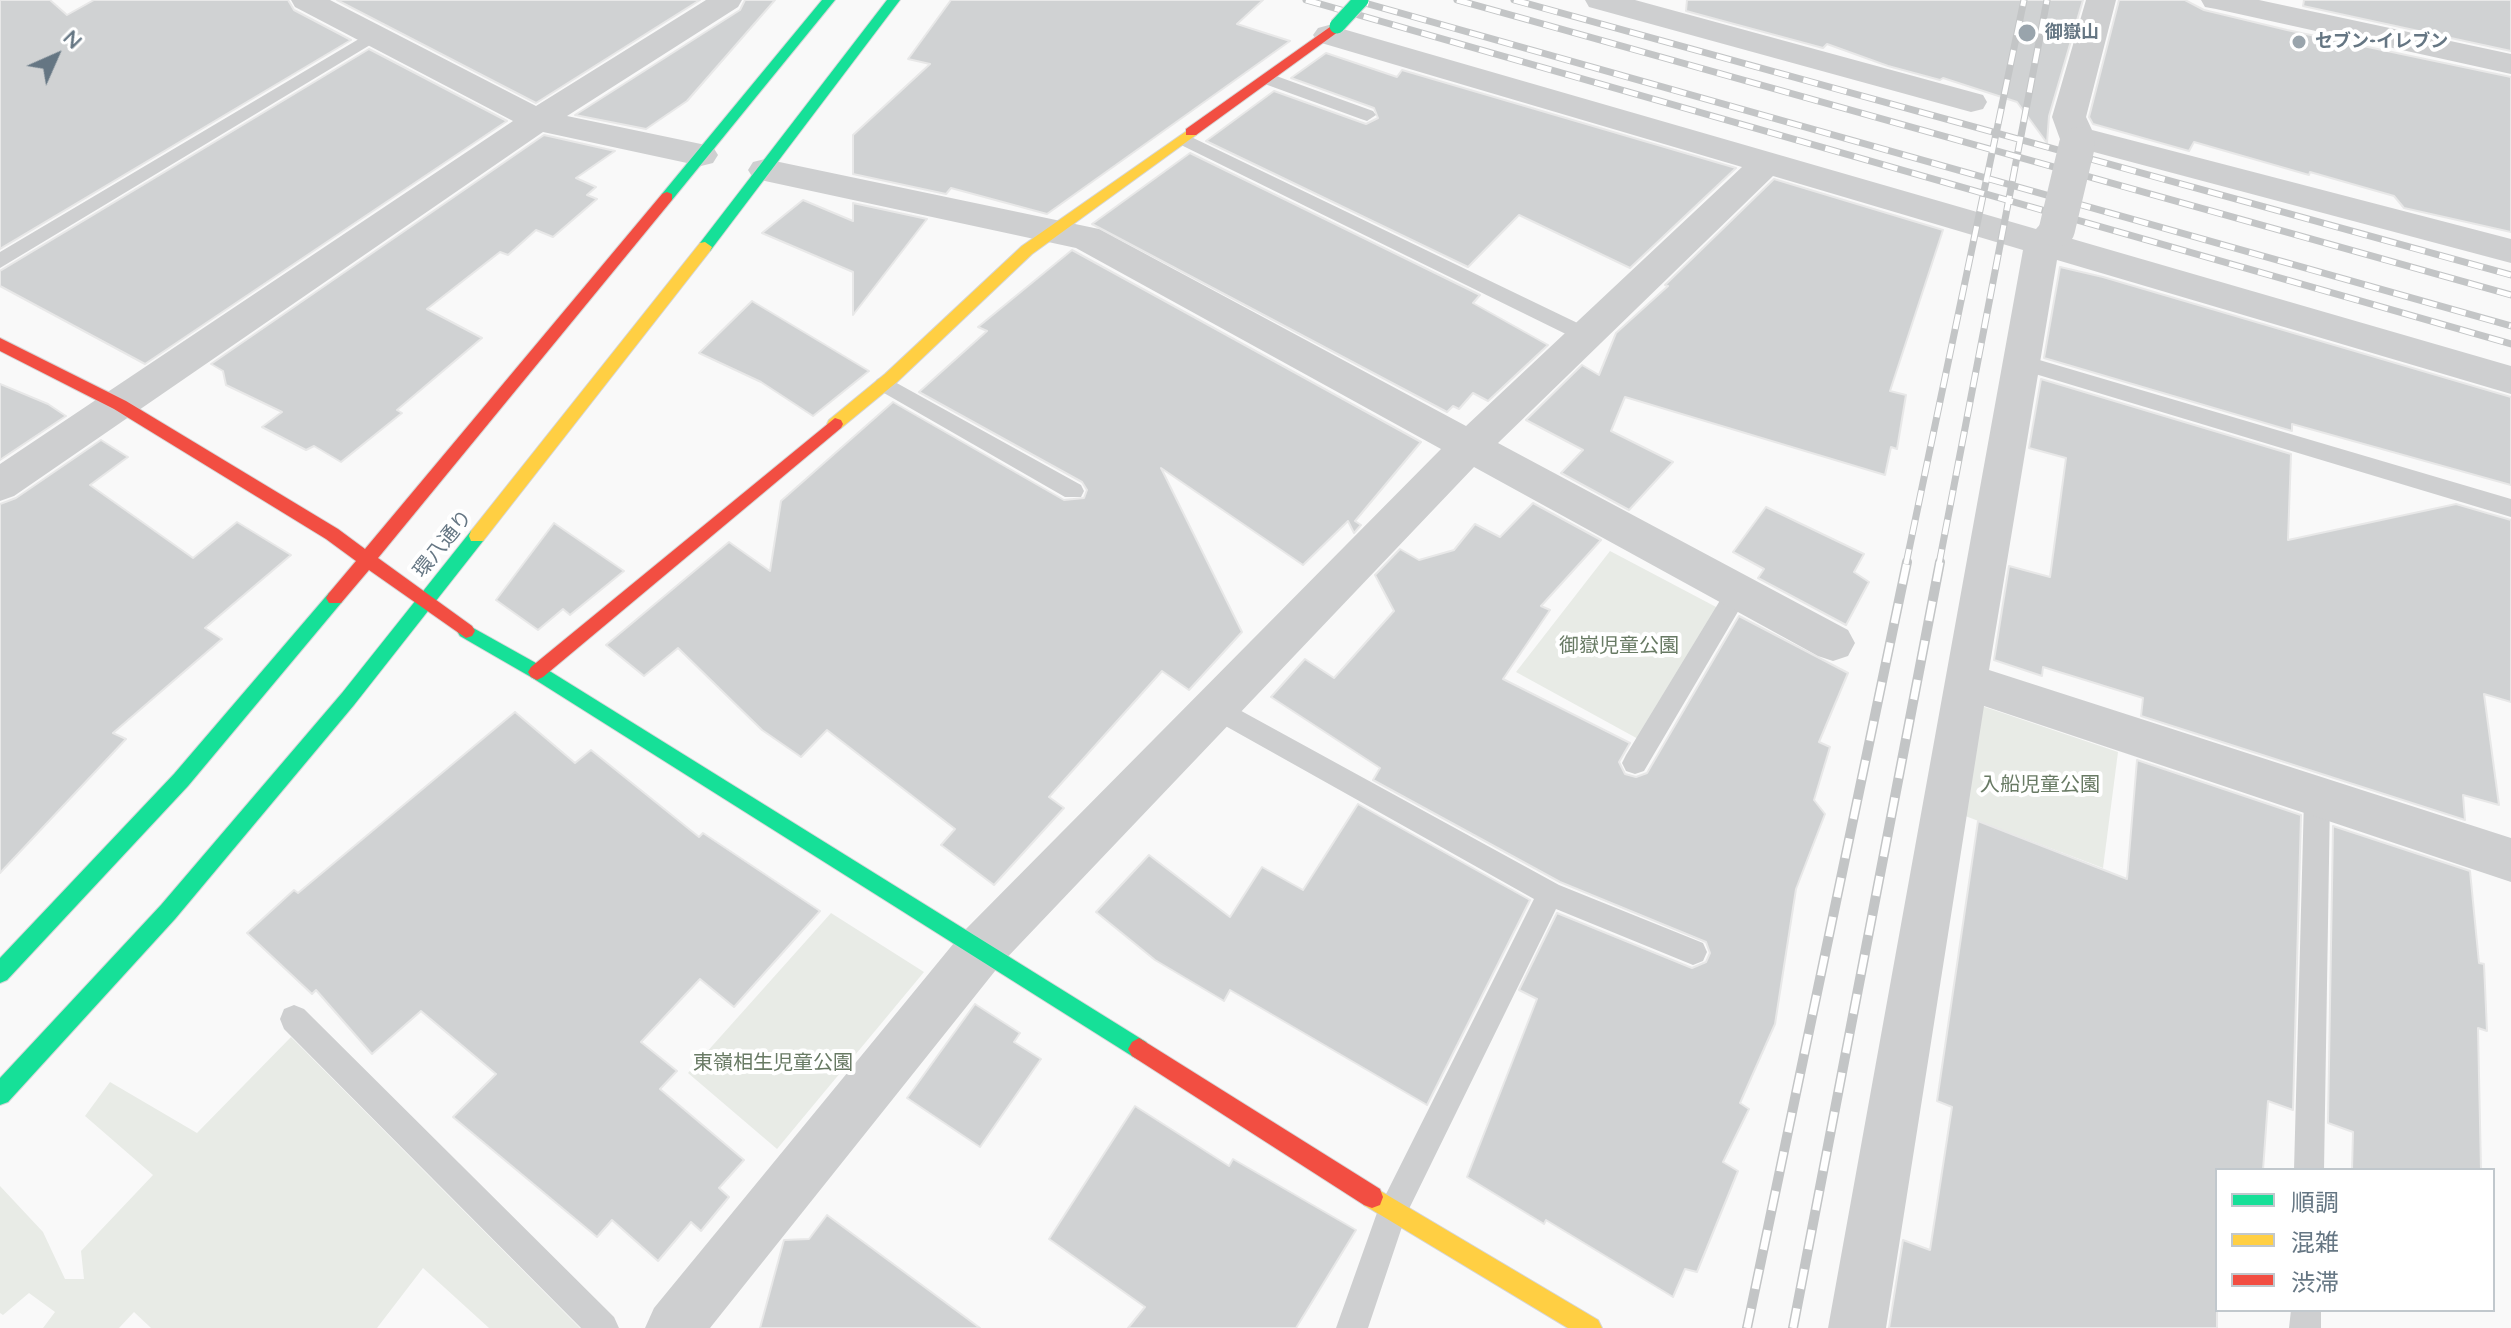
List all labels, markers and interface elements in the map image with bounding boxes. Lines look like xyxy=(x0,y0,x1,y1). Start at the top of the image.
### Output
north arrow xyxy=(16,16,96,96)
marker: 御嶽山 xyxy=(2016,22,2038,44)
place label: 御嶽山 xyxy=(2045,22,2099,44)
text: N xyxy=(57,23,89,55)
place label: セブン-イレブン xyxy=(2315,31,2448,53)
marker: セブン-イレブン xyxy=(2290,33,2308,51)
street label: 環八通り xyxy=(409,505,477,583)
park label: 御嶽児童公園 xyxy=(1559,634,1679,658)
park label: 入船児童公園 xyxy=(1980,773,2100,797)
park label: 東嶺相生児童公園 xyxy=(693,1051,853,1075)
legend xyxy=(2215,1168,2495,1312)
text: 順調 xyxy=(2291,1187,2339,1217)
text: 混雑 xyxy=(2291,1227,2339,1257)
text: 渋滞 xyxy=(2291,1267,2339,1297)

